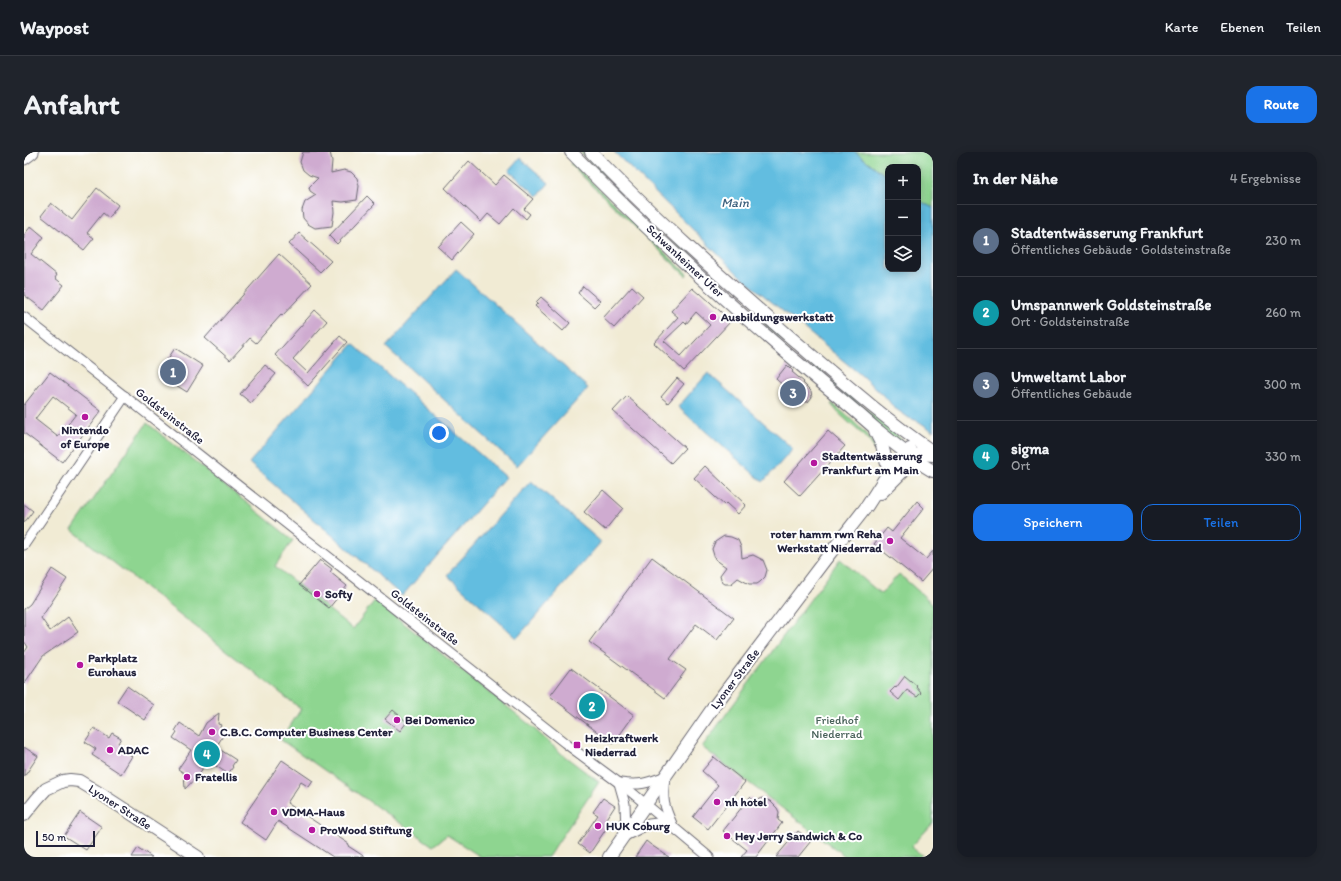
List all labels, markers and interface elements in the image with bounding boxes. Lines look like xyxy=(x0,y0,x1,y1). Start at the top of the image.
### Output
text: Waypost xyxy=(20,16,89,39)
text: Karte xyxy=(1165,19,1198,36)
text: Ebenen xyxy=(1220,19,1264,36)
text: Teilen xyxy=(1286,19,1321,36)
button: Route xyxy=(1246,86,1317,123)
text: Anfahrt xyxy=(24,87,119,121)
map controls xyxy=(885,164,921,272)
button: + xyxy=(885,164,921,200)
text: In der Nähe xyxy=(973,168,1058,188)
text: 4 Ergebnisse xyxy=(1230,171,1301,186)
water label: Main xyxy=(721,195,749,210)
button: − xyxy=(885,200,921,236)
street label: Schwanheimer Ufer xyxy=(643,221,727,301)
text: Stadtentwässerung Frankfurt xyxy=(1011,224,1203,242)
text: 1 xyxy=(983,233,989,248)
text: 230 m xyxy=(1265,233,1301,248)
button: layers xyxy=(885,236,921,272)
text: Öffentliches Gebäude · Goldsteinstraße xyxy=(1011,242,1231,257)
text: Umspannwerk Goldsteinstraße xyxy=(1011,296,1211,314)
text: 2 xyxy=(983,305,989,320)
text: 260 m xyxy=(1265,305,1301,320)
place label: Ausbildungswerkstatt xyxy=(720,310,834,325)
marker: Ausbildungswerkstatt xyxy=(708,312,718,322)
text: Ort · Goldsteinstraße xyxy=(1011,314,1129,329)
pin: 1 xyxy=(160,357,186,387)
text: Umweltamt Labor xyxy=(1011,368,1126,386)
text: 3 xyxy=(982,377,990,392)
text: 300 m xyxy=(1264,377,1301,392)
pin: 3 xyxy=(780,378,806,408)
street label: Goldsteinstraße xyxy=(133,385,207,447)
text: Öffentliches Gebäude xyxy=(1011,386,1132,401)
marker: Nintendo of Europe xyxy=(80,412,90,422)
place label: Nintendo of Europe xyxy=(60,423,110,452)
your location xyxy=(429,423,449,443)
text: sigma xyxy=(1011,440,1049,458)
place label: Stadtentwässerung Frankfurt am Main xyxy=(822,449,923,477)
text: 4 xyxy=(982,449,990,464)
text: 330 m xyxy=(1265,449,1301,464)
marker: Stadtentwässerung Frankfurt am Main xyxy=(809,458,819,468)
text: Ort xyxy=(1011,458,1030,473)
button: Speichern xyxy=(973,504,1133,541)
button: Teilen xyxy=(1141,504,1301,541)
place label: roter hamm rwn Reha Werkstatt Niederrad xyxy=(771,527,882,555)
marker: roter hamm rwn Reha Werkstatt Niederrad xyxy=(885,536,895,546)
street label: Goldsteinstraße xyxy=(388,586,462,648)
place label: Softy xyxy=(325,587,353,602)
marker: Softy xyxy=(312,589,322,599)
street label: Lyoner Straße xyxy=(708,646,763,712)
place label: Parkplatz Eurohaus xyxy=(88,651,138,679)
marker: Parkplatz Eurohaus xyxy=(75,660,85,670)
pin: 2 xyxy=(579,691,605,721)
place label: Bei Domenico xyxy=(405,713,475,727)
park label: Friedhof Niederrad xyxy=(811,713,863,741)
marker: Bei Domenico xyxy=(392,715,402,725)
place label: C.B.C. Computer Business Center xyxy=(220,725,393,740)
marker: C.B.C. Computer Business Center xyxy=(207,727,217,737)
place label: Heizkraftwerk Niederrad xyxy=(585,731,659,759)
pin: 4 xyxy=(194,739,220,769)
marker: Heizkraftwerk Niederrad xyxy=(572,740,582,750)
place label: ADAC xyxy=(117,743,149,757)
marker: ADAC xyxy=(105,745,115,755)
place label: Fratellis xyxy=(195,770,238,784)
marker: Fratellis xyxy=(182,772,192,782)
street label: Lyoner Straße xyxy=(86,781,154,833)
place label: nh hotel xyxy=(724,795,767,809)
marker: nh hotel xyxy=(712,797,722,807)
place label: VDMA-Haus xyxy=(282,805,346,819)
marker: VDMA-Haus xyxy=(269,807,279,817)
place label: HUK Coburg xyxy=(606,819,671,834)
marker: HUK Coburg xyxy=(593,821,603,831)
place label: ProWood Stiftung xyxy=(320,823,413,838)
marker: ProWood Stiftung xyxy=(307,825,317,835)
scale bar xyxy=(36,829,95,848)
place label: Hey Jerry Sandwich & Co xyxy=(735,829,862,844)
text: 50 m xyxy=(42,831,66,844)
marker: Hey Jerry Sandwich & Co xyxy=(722,831,732,841)

